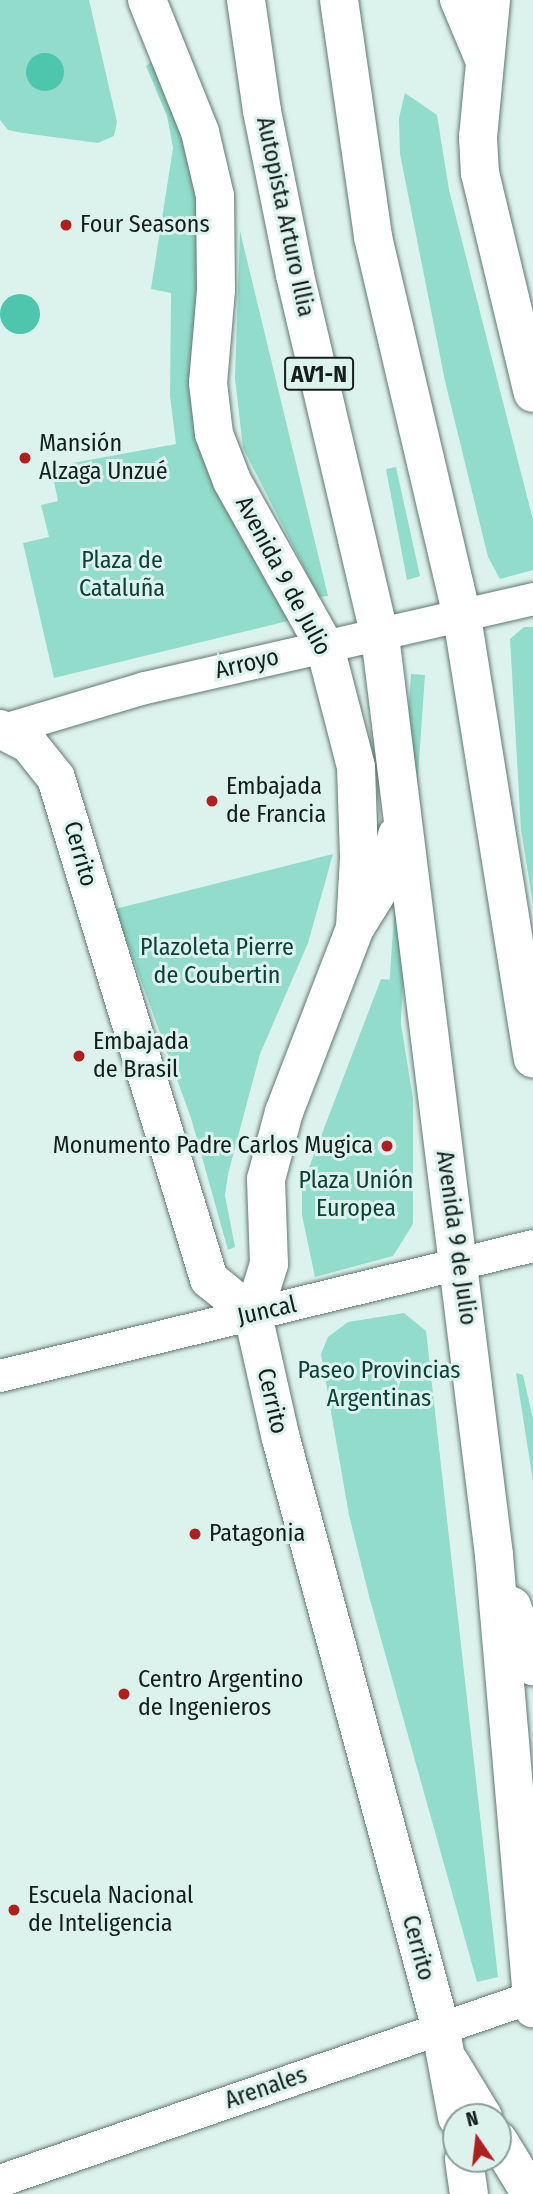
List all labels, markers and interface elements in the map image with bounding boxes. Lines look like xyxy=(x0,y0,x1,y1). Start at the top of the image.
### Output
street label: Autopista Arturo Illia xyxy=(250,114,320,320)
place label: Four Seasons xyxy=(80,211,210,239)
marker: Four Seasons xyxy=(58,217,74,233)
road number: AV1-N xyxy=(284,354,354,394)
place label: Mansión Alzaga Unzué xyxy=(39,430,168,486)
marker: Mansión Alzaga Unzué xyxy=(17,450,33,466)
street label: Avenida 9 de Julio xyxy=(229,492,337,660)
park label: Plaza de Cataluña xyxy=(79,547,165,603)
street label: Arroyo xyxy=(212,643,282,685)
place label: Embajada de Francia xyxy=(226,773,326,829)
marker: Embajada de Francia xyxy=(204,793,220,809)
street label: Cerrito xyxy=(57,818,103,890)
park label: Plazoleta Pierre de Coubertin xyxy=(140,934,294,990)
place label: Embajada de Brasil xyxy=(93,1028,189,1084)
marker: Embajada de Brasil xyxy=(71,1048,87,1064)
place label: Monumento Padre Carlos Mugica xyxy=(53,1132,373,1160)
marker: Monumento Padre Carlos Mugica xyxy=(379,1138,395,1154)
street label: Avenida 9 de Julio xyxy=(430,1149,482,1327)
park label: Plaza Unión Europea xyxy=(299,1167,413,1223)
street label: Juncal xyxy=(235,1290,299,1332)
park label: Paseo Provincias Argentinas xyxy=(297,1357,461,1413)
street label: Cerrito xyxy=(250,1365,294,1437)
place label: Patagonia xyxy=(209,1520,305,1548)
marker: Patagonia xyxy=(187,1526,203,1542)
place label: Centro Argentino de Ingenieros xyxy=(138,1666,303,1722)
marker: Centro Argentino de Ingenieros xyxy=(116,1686,132,1702)
place label: Escuela Nacional de Inteligencia xyxy=(28,1882,193,1938)
marker: Escuela Nacional de Inteligencia xyxy=(6,1902,22,1918)
street label: Cerrito xyxy=(395,1912,441,1984)
street label: Arenales xyxy=(221,2061,311,2115)
north arrow xyxy=(442,2103,512,2173)
text: N xyxy=(464,2107,481,2132)

